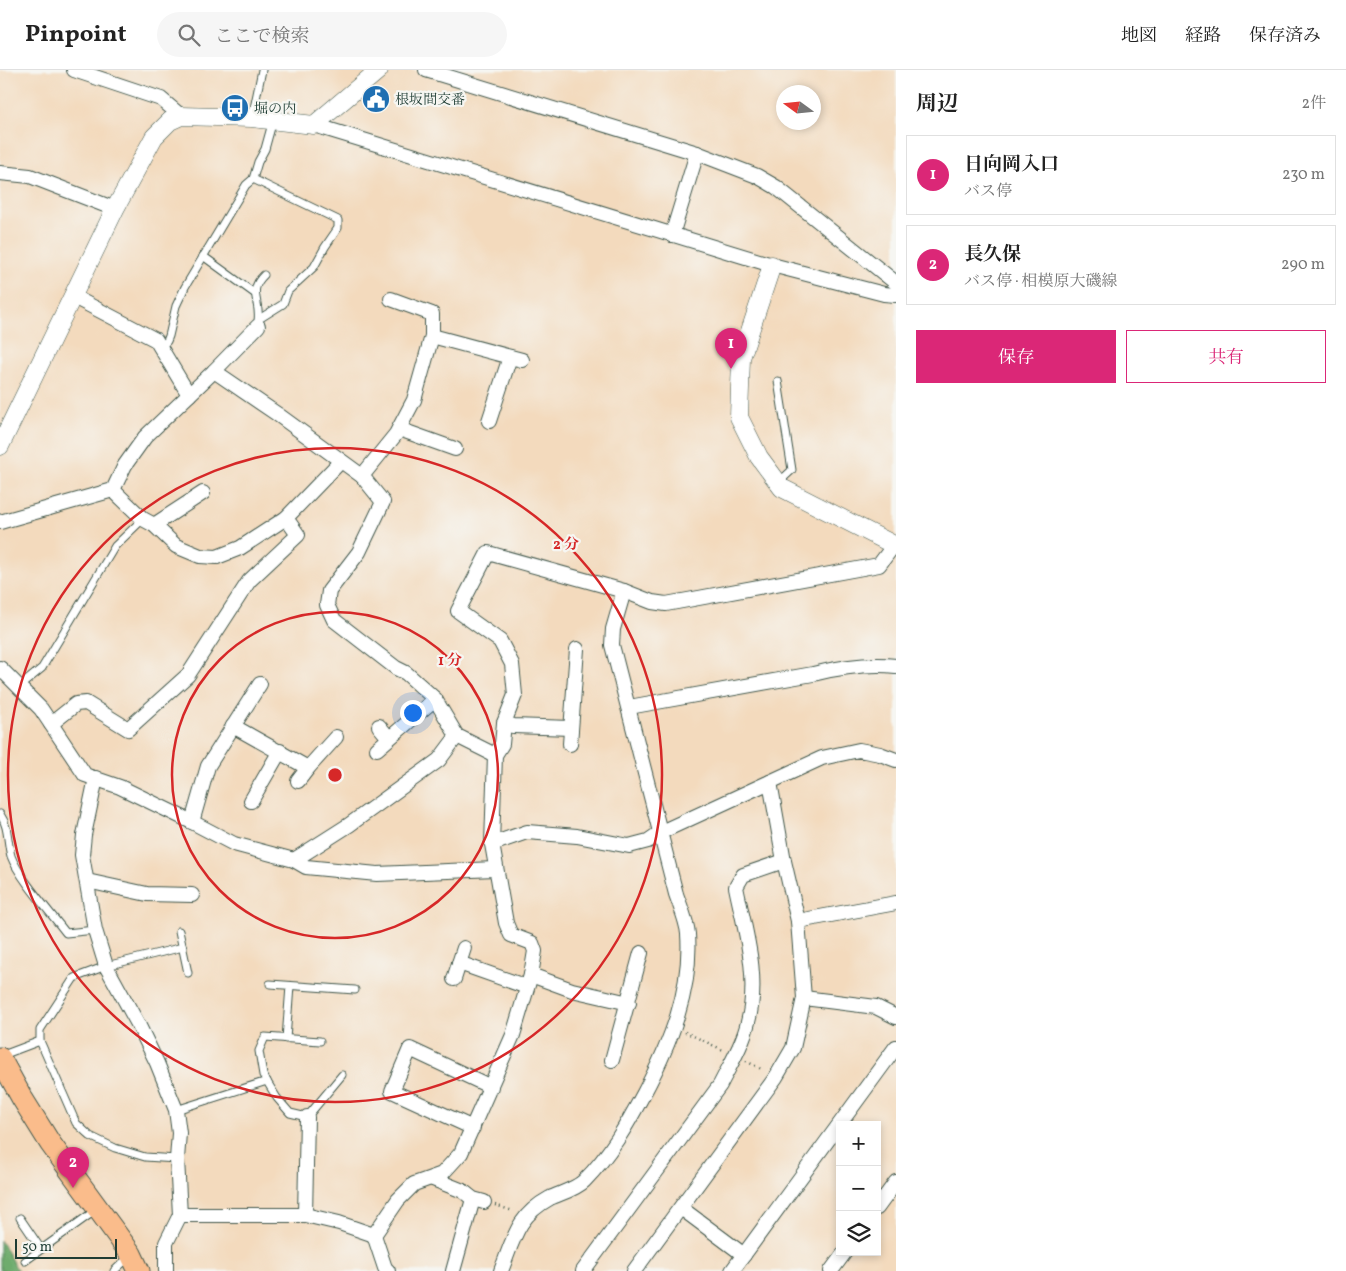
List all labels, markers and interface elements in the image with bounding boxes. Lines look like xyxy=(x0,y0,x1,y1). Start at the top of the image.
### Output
search box xyxy=(157,12,507,57)
text: Pinpoint xyxy=(25,18,127,52)
icon: search xyxy=(175,21,203,49)
text: ここで検索 xyxy=(215,24,310,50)
text: 地図 xyxy=(1121,24,1157,49)
text: 経路 xyxy=(1185,24,1221,49)
text: 保存済み xyxy=(1249,24,1321,49)
public building icon: 根坂間交番 xyxy=(361,84,391,114)
north arrow xyxy=(776,85,821,130)
text: 周辺 xyxy=(916,90,958,119)
place label: 根坂間交番 xyxy=(395,91,465,110)
bus stop icon: 堀の内 xyxy=(220,93,250,123)
text: 2件 xyxy=(1301,93,1326,115)
place label: 堀の内 xyxy=(254,100,296,119)
text: 日向岡入口 xyxy=(964,152,1059,178)
text: 1 xyxy=(930,164,936,186)
text: 230 m xyxy=(1282,164,1325,186)
text: バス停 xyxy=(964,181,1012,203)
text: 長久保 xyxy=(964,242,1021,268)
text: 2 xyxy=(929,254,937,276)
text: 290 m xyxy=(1281,254,1325,276)
text: バス停 · 相模原大磯線 xyxy=(964,271,1118,293)
pin: 1 xyxy=(715,328,747,369)
button: 保存 xyxy=(916,330,1116,383)
button: 共有 xyxy=(1126,330,1326,383)
text: 2 分 xyxy=(553,535,579,556)
text: 1 分 xyxy=(438,651,462,672)
your location xyxy=(400,700,426,726)
centre of rings xyxy=(326,766,344,784)
map controls xyxy=(836,1121,881,1256)
button: + xyxy=(836,1121,881,1166)
pin: 2 xyxy=(57,1147,89,1188)
button: − xyxy=(836,1166,881,1211)
button: layers xyxy=(836,1211,881,1256)
scale bar xyxy=(15,1236,118,1259)
text: 50 m xyxy=(22,1238,52,1257)

